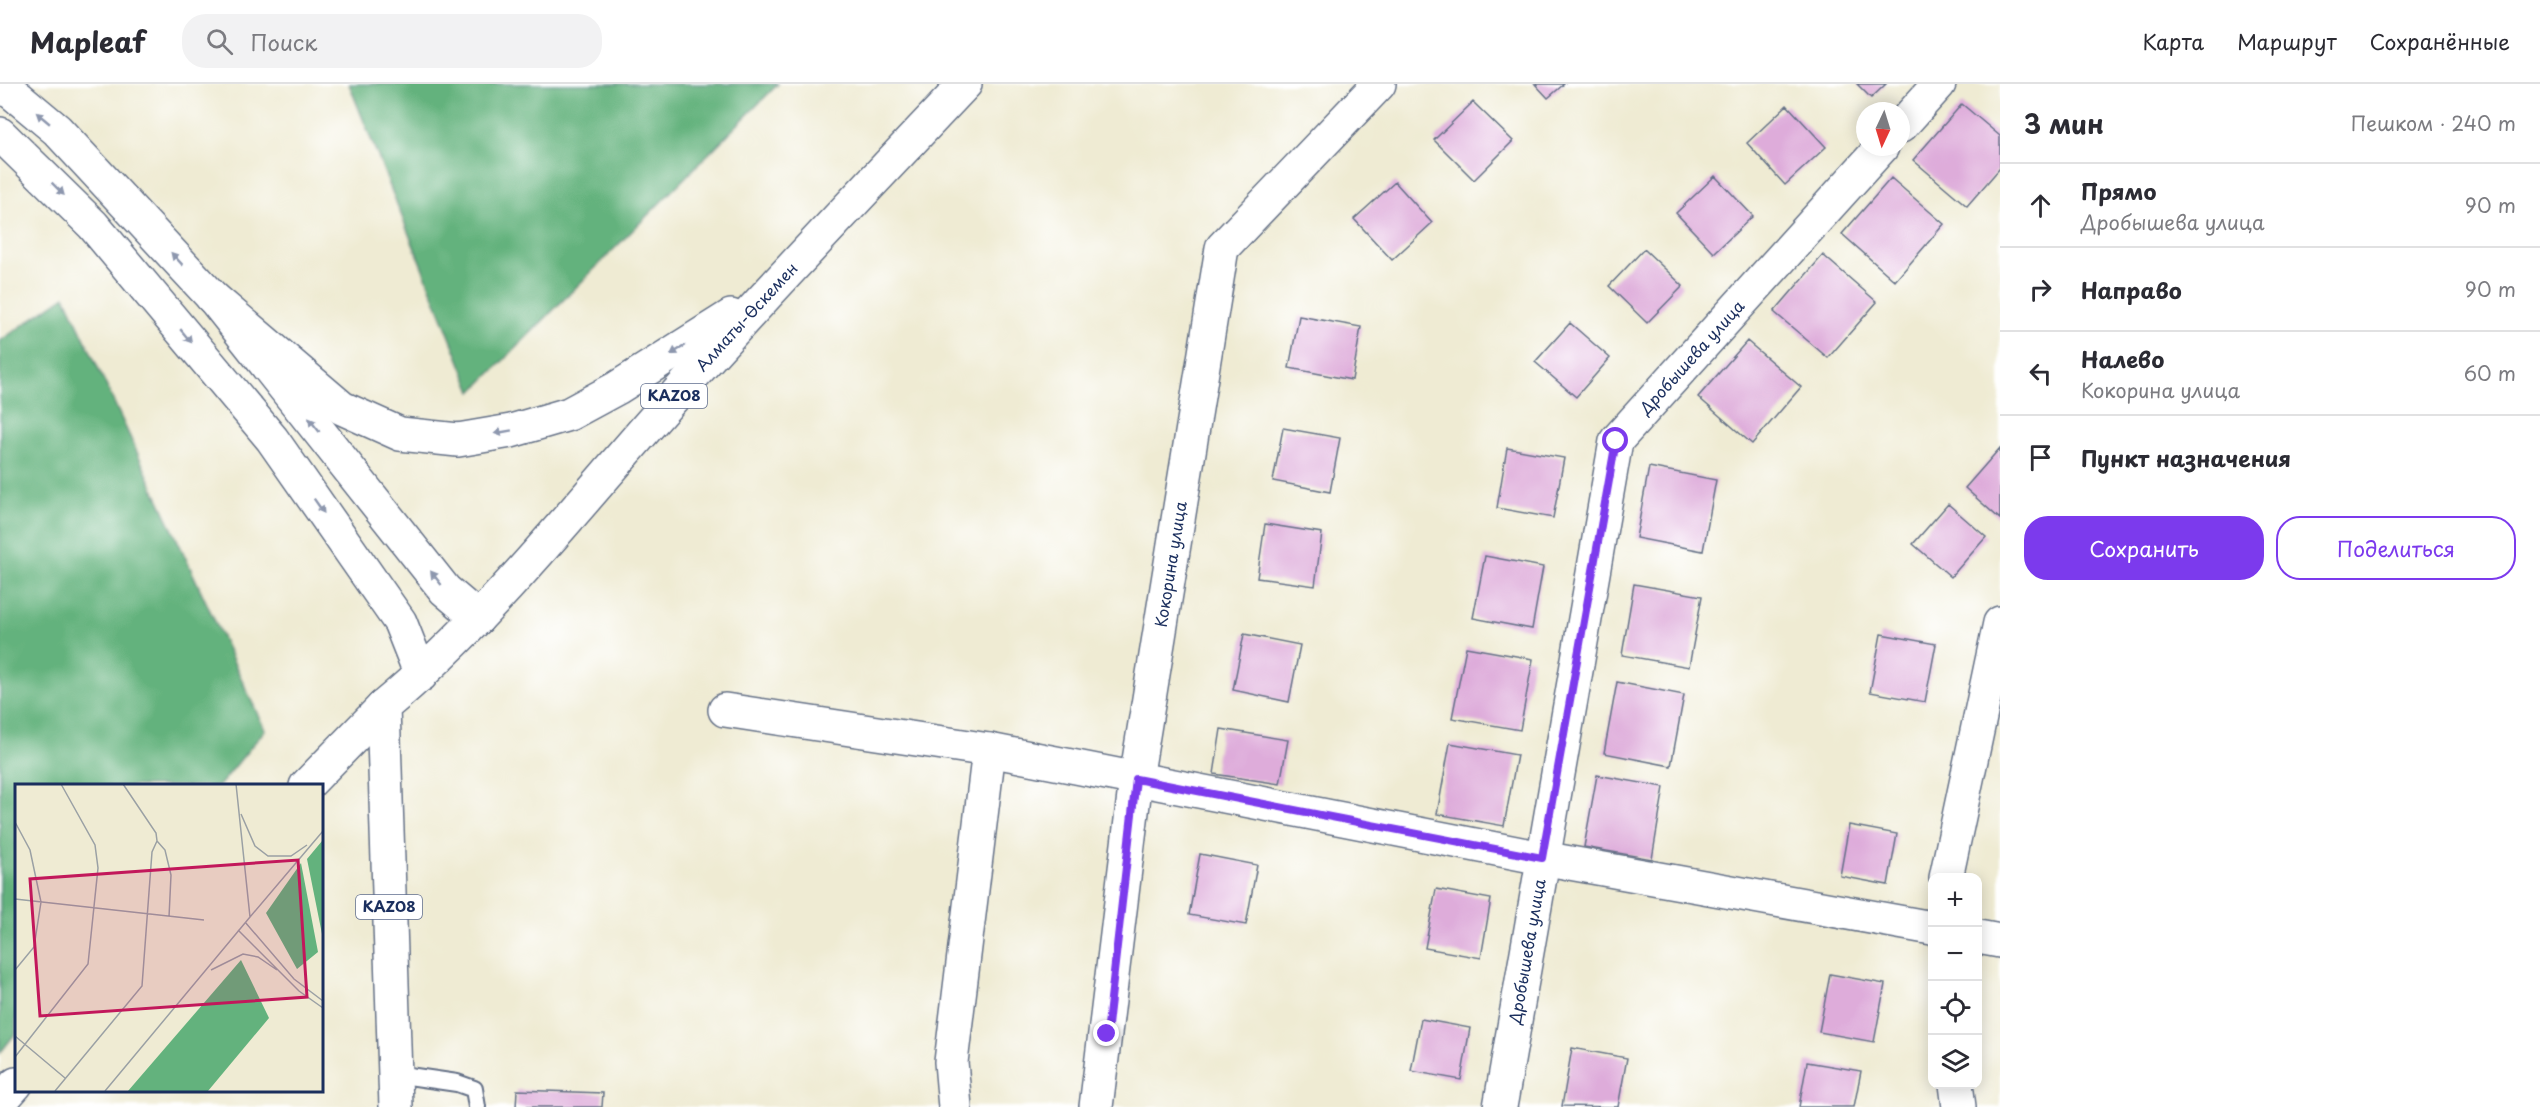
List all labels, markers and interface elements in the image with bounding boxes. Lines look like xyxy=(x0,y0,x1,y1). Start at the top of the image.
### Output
search box xyxy=(182,14,602,68)
text: Mapleaf xyxy=(30,20,146,63)
icon: search xyxy=(203,25,236,58)
text: Поиск xyxy=(251,25,317,58)
text: Карта xyxy=(2143,25,2204,57)
text: Маршрут xyxy=(2237,25,2337,57)
text: Сохранённые xyxy=(2370,25,2510,57)
north arrow xyxy=(1856,102,1910,156)
text: 3 мин xyxy=(2024,104,2104,143)
text: Пешком · 240 m xyxy=(2351,108,2516,138)
one-way arrow xyxy=(35,111,51,124)
text: Прямо xyxy=(2081,174,2156,207)
one-way arrow xyxy=(50,182,65,196)
icon: ahead xyxy=(2024,189,2057,222)
text: 90 m xyxy=(2465,190,2516,220)
text: Дробышева улица xyxy=(2081,207,2265,237)
one-way arrow xyxy=(171,252,184,267)
street label: Алматы-Өскемен xyxy=(689,256,802,376)
icon: right xyxy=(2024,273,2057,306)
text: Направо xyxy=(2081,273,2182,306)
text: 90 m xyxy=(2465,274,2516,304)
street label: Дробышева улица xyxy=(1632,294,1749,420)
one-way arrow xyxy=(179,328,192,344)
text: Налево xyxy=(2081,342,2164,375)
one-way arrow xyxy=(670,344,686,355)
icon: left xyxy=(2024,357,2057,390)
text: 60 m xyxy=(2464,358,2516,388)
text: Кокорина улица xyxy=(2081,375,2240,405)
road number: KAZ08 xyxy=(641,384,707,408)
one-way arrow xyxy=(309,418,321,433)
route start xyxy=(1602,427,1628,453)
one-way arrow xyxy=(494,428,513,437)
icon: arrive xyxy=(2024,441,2057,474)
text: Пункт назначения xyxy=(2081,441,2291,474)
one-way arrow xyxy=(313,498,324,514)
street label: Кокорина улица xyxy=(1148,499,1192,629)
button: Сохранить xyxy=(2024,516,2264,580)
button: Поделиться xyxy=(2276,516,2516,580)
one-way arrow xyxy=(429,570,442,586)
inset map xyxy=(15,784,322,1092)
map controls xyxy=(1928,873,1982,1089)
button: + xyxy=(1928,873,1982,927)
street label: Дробышева улица xyxy=(1502,877,1551,1027)
road number: KAZ08 xyxy=(356,895,422,919)
button: − xyxy=(1928,927,1982,981)
button: locate xyxy=(1928,981,1982,1035)
route end xyxy=(1093,1020,1119,1046)
button: layers xyxy=(1928,1035,1982,1089)

